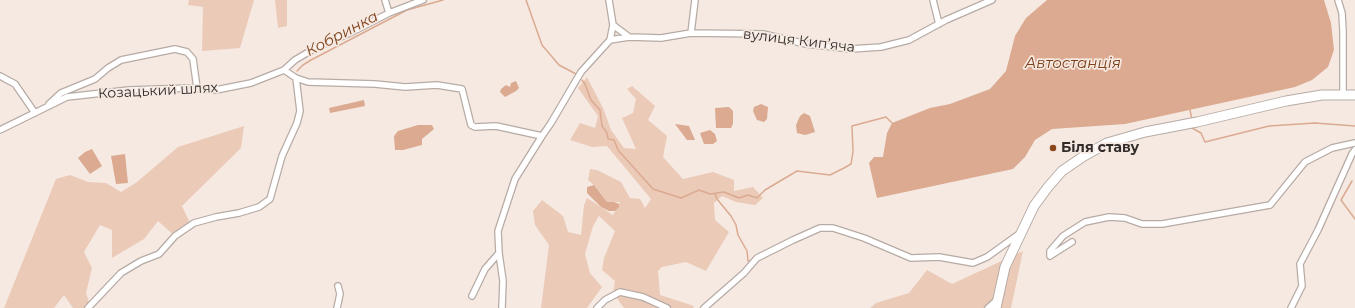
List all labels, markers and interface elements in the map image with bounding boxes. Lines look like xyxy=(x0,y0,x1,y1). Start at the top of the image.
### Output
water label: Кобринка xyxy=(303,7,381,61)
street label: вулиця Кипʼяча xyxy=(742,26,856,56)
water label: Автостанція xyxy=(1025,55,1121,73)
street label: Козацький шлях xyxy=(98,79,218,103)
place label: Біля ставу xyxy=(1061,140,1139,156)
marker: Біля ставу xyxy=(1048,143,1058,153)

